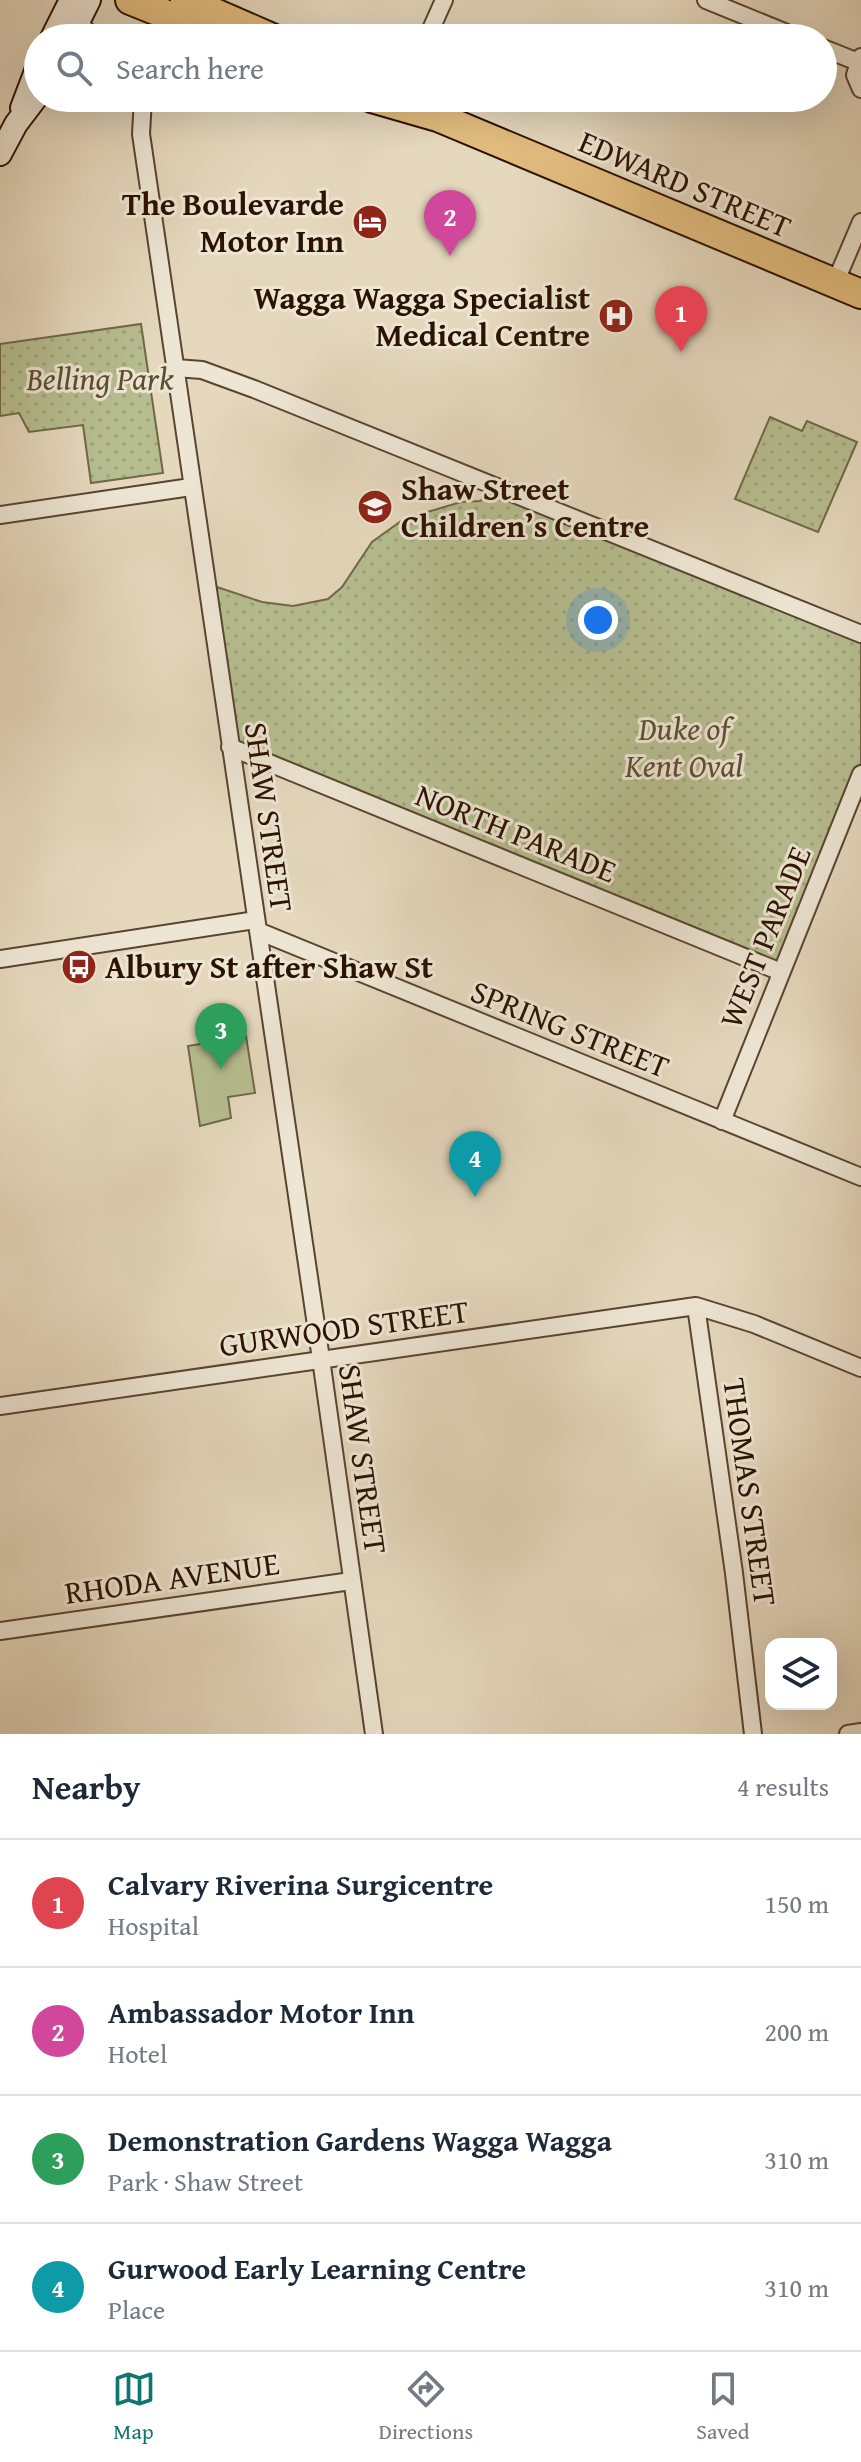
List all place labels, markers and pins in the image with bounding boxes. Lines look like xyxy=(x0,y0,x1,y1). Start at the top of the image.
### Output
place label: The Boulevarde Motor Inn xyxy=(122,180,344,264)
pin: 2 xyxy=(424,190,476,256)
hotel icon: The Boulevarde Motor Inn xyxy=(351,203,389,241)
place label: Wagga Wagga Specialist Medical Centre xyxy=(253,274,590,358)
pin: 1 xyxy=(655,286,707,352)
hospital icon: Wagga Wagga Specialist Medical Centre xyxy=(597,297,635,335)
place label: Shaw Street Children’s Centre xyxy=(401,465,649,549)
school or university icon: Shaw Street Children’s Centre xyxy=(356,488,394,526)
place label: Albury St after Shaw St xyxy=(105,943,433,990)
bus stop icon: Albury St after Shaw St xyxy=(60,948,98,986)
pin: 3 xyxy=(195,1003,247,1069)
pin: 4 xyxy=(449,1131,501,1197)

